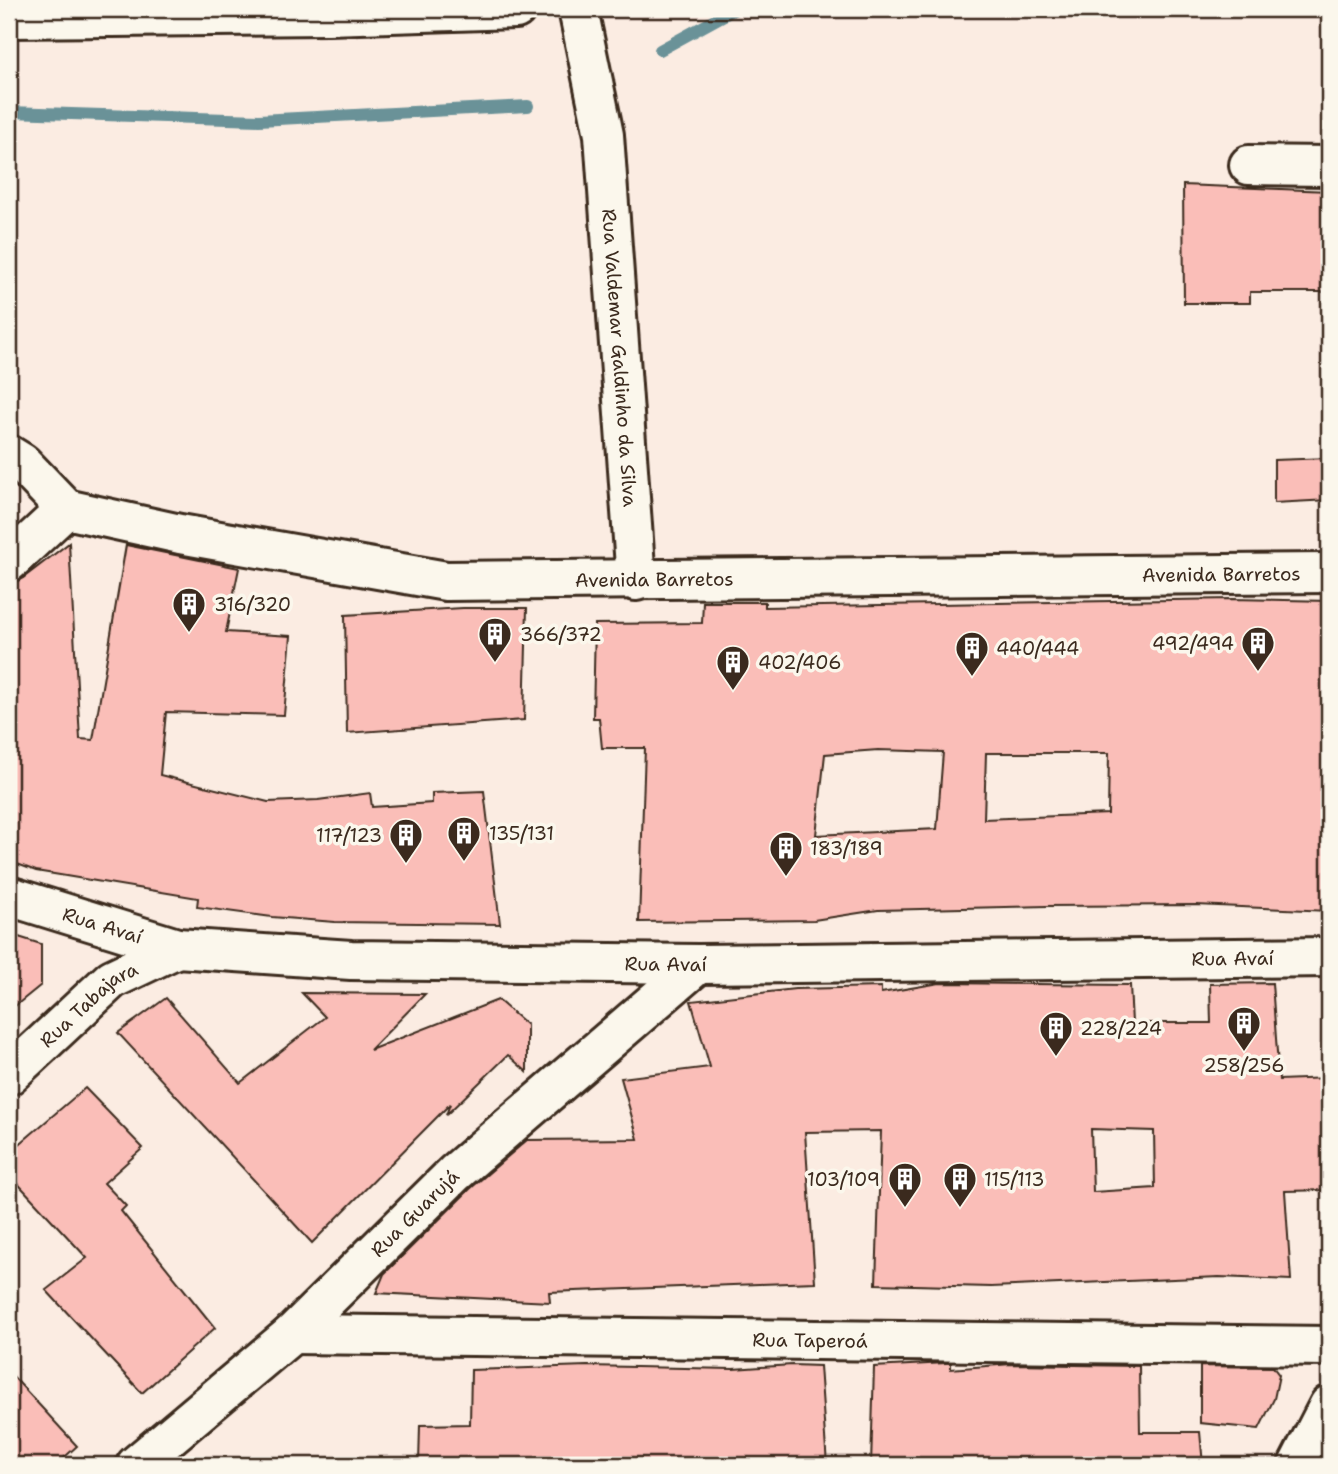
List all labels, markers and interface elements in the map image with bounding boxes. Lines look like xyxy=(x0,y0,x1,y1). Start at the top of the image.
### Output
street label: Rua Valdemar Galdinho da Silva xyxy=(597,208,643,508)
street label: Avenida Barretos xyxy=(1142,561,1301,587)
street label: Avenida Barretos xyxy=(575,566,734,592)
building icon: 316/320 xyxy=(170,585,208,634)
place label: 316/320 xyxy=(214,592,291,617)
building icon: 366/372 xyxy=(476,615,514,664)
place label: 366/372 xyxy=(520,622,602,647)
building icon: 492/494 xyxy=(1239,624,1277,673)
building icon: 440/444 xyxy=(953,629,991,678)
place label: 492/494 xyxy=(1152,631,1234,656)
place label: 440/444 xyxy=(996,636,1079,661)
building icon: 402/406 xyxy=(714,643,752,692)
place label: 402/406 xyxy=(758,650,841,675)
building icon: 135/131 xyxy=(445,814,483,863)
building icon: 117/123 xyxy=(387,816,425,865)
place label: 135/131 xyxy=(489,821,554,846)
place label: 117/123 xyxy=(316,823,382,848)
building icon: 183/189 xyxy=(767,829,805,878)
place label: 183/189 xyxy=(810,836,883,861)
street label: Rua Avaí xyxy=(60,901,146,949)
street label: Rua Avaí xyxy=(1191,945,1275,971)
street label: Rua Avaí xyxy=(624,951,708,977)
street label: Rua Tabajara xyxy=(34,956,142,1053)
building icon: 258/256 xyxy=(1225,1004,1263,1053)
building icon: 228/224 xyxy=(1037,1009,1075,1058)
place label: 228/224 xyxy=(1080,1016,1162,1041)
place label: 258/256 xyxy=(1204,1053,1284,1078)
building icon: 103/109 xyxy=(886,1160,924,1209)
building icon: 115/113 xyxy=(941,1160,979,1209)
street label: Rua Guarujá xyxy=(365,1164,464,1262)
place label: 103/109 xyxy=(807,1167,880,1192)
place label: 115/113 xyxy=(984,1167,1045,1192)
street label: Rua Taperoá xyxy=(752,1327,868,1353)

